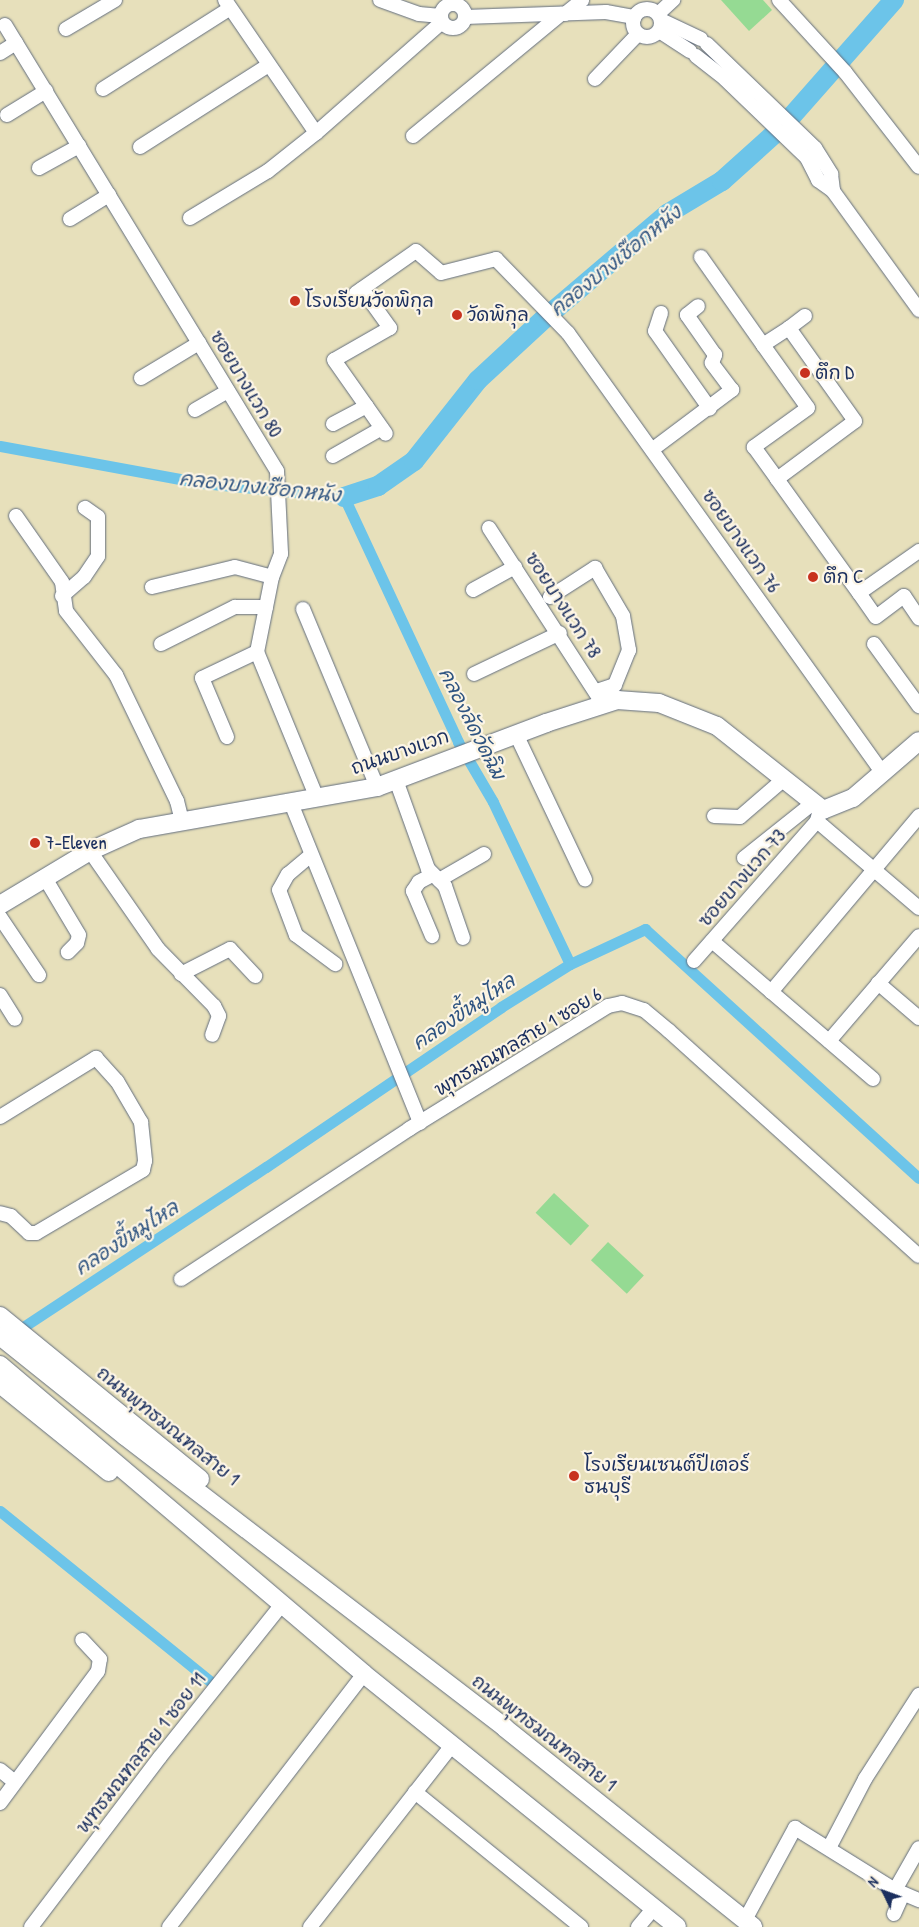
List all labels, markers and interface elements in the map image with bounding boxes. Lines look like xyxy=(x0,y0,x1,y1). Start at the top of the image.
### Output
water label: คลองบางเชือกหนัง xyxy=(545,200,685,320)
place label: โรงเรียนวัดพิกุล xyxy=(305,290,434,312)
marker: โรงเรียนวัดพิกุล xyxy=(289,295,301,307)
place label: วัดพิกุล xyxy=(467,304,529,326)
marker: วัดพิกุล xyxy=(451,309,463,321)
street label: ซอยบางแวก 80 xyxy=(205,326,287,442)
place label: ตึก D xyxy=(815,362,854,384)
marker: ตึก D xyxy=(799,367,811,379)
water label: คลองบางเชือกหนัง xyxy=(178,466,342,506)
street label: ซอยบางแวก 76 xyxy=(697,485,785,597)
street label: ซอยบางแวก 78 xyxy=(520,548,606,662)
place label: ตึก C xyxy=(823,566,863,588)
marker: ตึก C xyxy=(807,571,819,583)
water label: คลองลัดวัดฉิม xyxy=(435,663,511,783)
street label: ถนนบางแวก xyxy=(348,725,452,779)
street label: ซอยบางแวก 73 xyxy=(693,824,791,932)
place label: 7-Eleven xyxy=(45,832,107,854)
marker: 7-Eleven xyxy=(29,837,41,849)
water label: คลองขี้หมูไหล xyxy=(407,968,519,1054)
street label: พุทธมณฑลสาย 1 ซอย 6 xyxy=(430,983,606,1101)
water label: คลองขี้หมูไหล xyxy=(70,1195,182,1279)
street label: ถนนพุทธมณฑลสาย 1 xyxy=(92,1361,244,1491)
place label: โรงเรียนเซนต์ปีเตอร์ ธนบุรี xyxy=(584,1454,750,1498)
marker: โรงเรียนเซนต์ปีเตอร์ ธนบุรี xyxy=(568,1470,580,1482)
street label: พุทธมณฑลสาย 1 ซอย 11 xyxy=(71,1668,211,1838)
street label: ถนนพุทธมณฑลสาย 1 xyxy=(467,1670,621,1796)
north arrow xyxy=(859,1867,909,1917)
text: N xyxy=(863,1873,882,1891)

